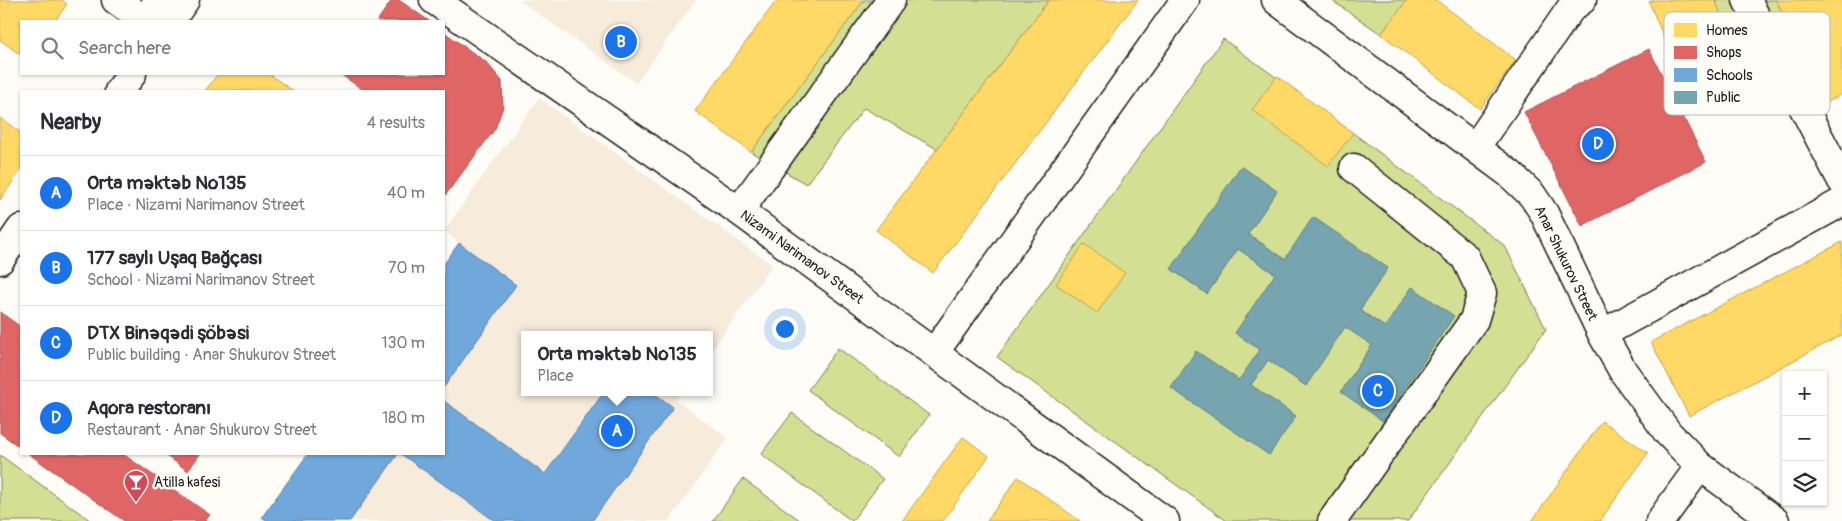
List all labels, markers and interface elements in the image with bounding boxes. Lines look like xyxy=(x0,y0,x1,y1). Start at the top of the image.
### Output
legend xyxy=(1664,12,1830,115)
search box xyxy=(20,20,445,75)
text: Homes xyxy=(1706,22,1748,39)
pin: B xyxy=(605,23,637,61)
icon: search xyxy=(38,34,66,62)
text: Search here xyxy=(78,36,171,60)
text: Shops xyxy=(1706,44,1742,61)
text: Schools xyxy=(1706,67,1753,84)
text: Public xyxy=(1706,89,1741,106)
text: Nearby xyxy=(40,109,101,136)
text: 4 results xyxy=(367,113,425,133)
pin: D xyxy=(1582,125,1614,163)
text: Orta məktəb №135 xyxy=(87,171,247,195)
text: A xyxy=(51,183,61,203)
text: 40 m xyxy=(387,183,425,203)
text: Place · Nizami Narimanov Street xyxy=(87,195,305,215)
street label: Anar Shukurov Street xyxy=(1531,203,1601,324)
street label: Nizami Narimanov Street xyxy=(737,207,867,308)
text: 177 saylı Uşaq Bağçası xyxy=(87,246,263,270)
text: B xyxy=(51,258,61,278)
text: 70 m xyxy=(388,258,425,278)
text: School · Nizami Narimanov Street xyxy=(87,270,315,290)
your location xyxy=(772,316,798,342)
text: DTX Binəqədi şöbəsi xyxy=(87,321,249,345)
popup xyxy=(521,331,713,396)
text: C xyxy=(51,333,61,353)
text: 130 m xyxy=(381,333,425,353)
text: Orta məktəb №135 xyxy=(537,342,697,366)
text: Public building · Anar Shukurov Street xyxy=(87,345,336,365)
text: Place xyxy=(537,366,573,386)
map controls xyxy=(1782,371,1827,506)
button: + xyxy=(1782,371,1827,416)
pin: C xyxy=(1362,372,1394,410)
text: Aqora restoranı xyxy=(87,396,211,420)
text: D xyxy=(51,408,61,428)
text: 180 m xyxy=(382,408,425,428)
pin: A xyxy=(601,412,633,450)
button: − xyxy=(1782,416,1827,461)
text: Restaurant · Anar Shukurov Street xyxy=(87,420,317,440)
button: layers xyxy=(1782,461,1827,506)
bar icon: Atilla kafesi xyxy=(123,469,149,503)
place label: Atilla kafesi xyxy=(154,474,221,491)

